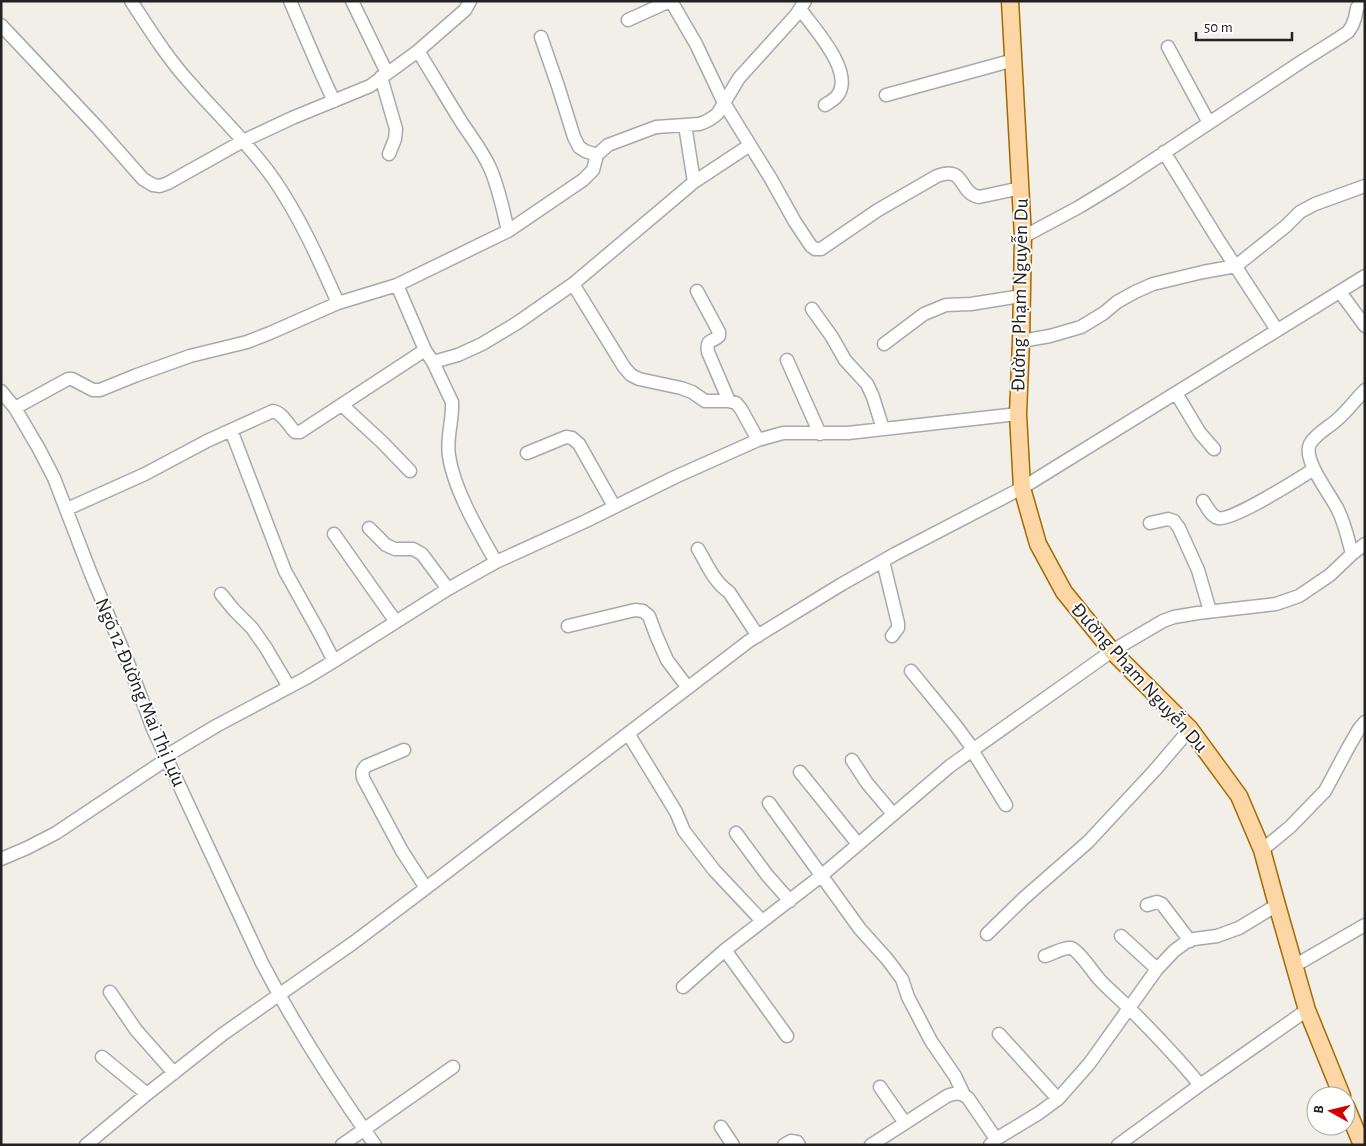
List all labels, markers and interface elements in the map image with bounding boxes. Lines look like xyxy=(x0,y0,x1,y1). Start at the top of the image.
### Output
scale bar xyxy=(1196,10,1292,42)
text: 50 m xyxy=(1204,20,1233,35)
street label: Đường Phạm Nguyễn Du xyxy=(1008,198,1032,392)
street label: Ngõ 12 Đường Mai Thị Lựu xyxy=(91,595,189,790)
street label: Đường Phạm Nguyễn Du xyxy=(1067,599,1211,756)
north arrow xyxy=(1306,1086,1356,1136)
text: B xyxy=(1312,1104,1327,1114)

